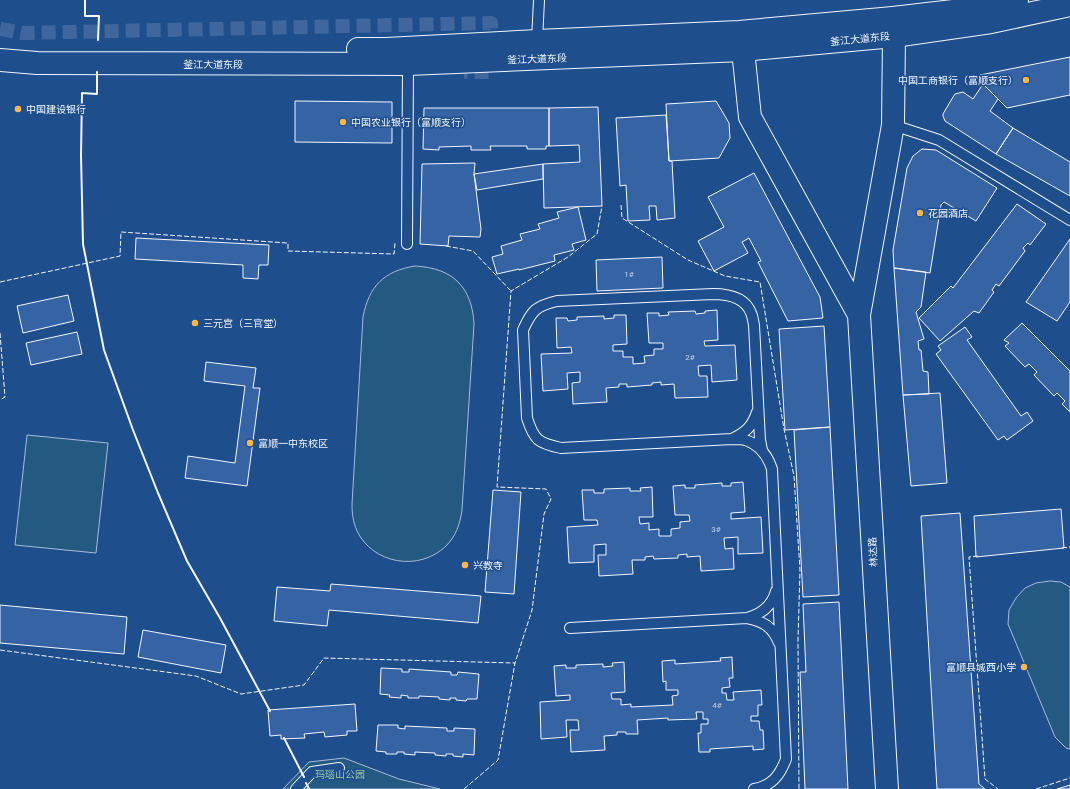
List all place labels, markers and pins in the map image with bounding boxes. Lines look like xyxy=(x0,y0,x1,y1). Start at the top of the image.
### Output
place label: 中国工商银行（富顺支行） xyxy=(898,75,1018,86)
marker: 中国工商银行（富顺支行） xyxy=(1021,75,1031,85)
marker: 中国建设银行 xyxy=(13,104,23,114)
place label: 中国建设银行 xyxy=(26,104,86,115)
marker: 中国农业银行（富顺支行） xyxy=(338,117,348,127)
place label: 中国农业银行（富顺支行） xyxy=(351,117,471,128)
marker: 花园酒店 xyxy=(915,208,925,218)
place label: 花园酒店 xyxy=(928,208,968,219)
marker: 三元宫（三官堂） xyxy=(190,318,200,328)
place label: 三元宫（三官堂） xyxy=(203,318,283,329)
marker: 富顺一中东校区 xyxy=(245,438,255,448)
place label: 富顺一中东校区 xyxy=(258,438,328,449)
marker: 兴教寺 xyxy=(460,560,470,570)
place label: 兴教寺 xyxy=(473,560,503,571)
place label: 富顺县城西小学 xyxy=(946,662,1016,673)
marker: 富顺县城西小学 xyxy=(1019,662,1029,672)

